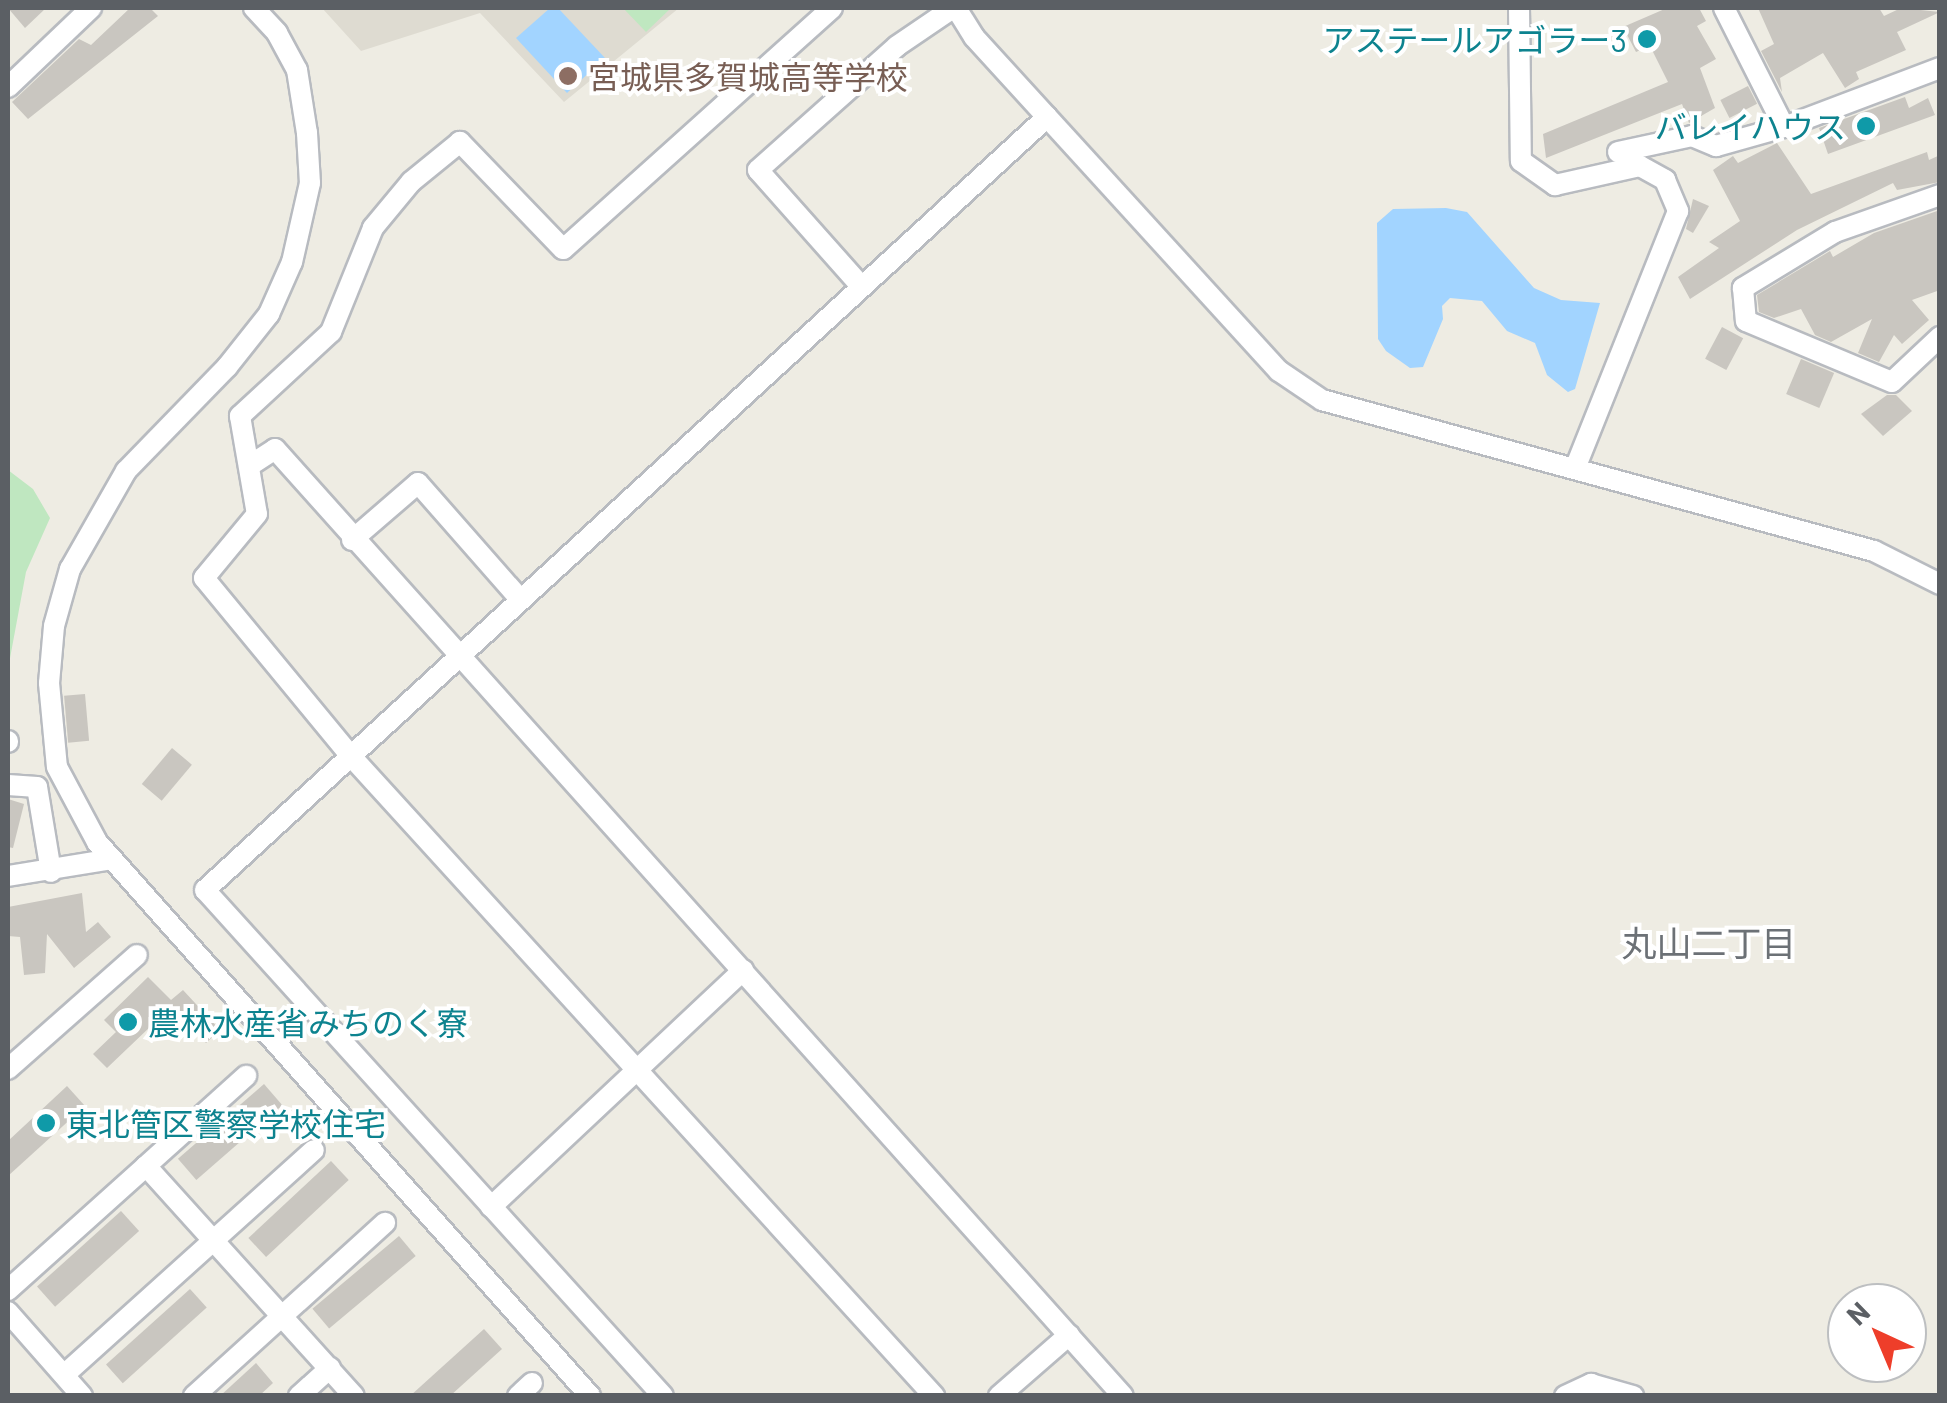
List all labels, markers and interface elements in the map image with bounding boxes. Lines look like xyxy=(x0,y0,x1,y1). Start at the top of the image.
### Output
place label: アステールアゴラー3 xyxy=(1323,20,1627,58)
marker: アステールアゴラー3 xyxy=(1636,28,1658,50)
place label: 宮城県多賀城高等学校 xyxy=(588,57,908,95)
marker: 宮城県多賀城高等学校 xyxy=(557,65,579,87)
place label: バレイハウス xyxy=(1654,107,1846,145)
marker: バレイハウス xyxy=(1855,115,1877,137)
district label: 丸山二丁目 xyxy=(1622,921,1796,963)
place label: 農林水産省みちのく寮 xyxy=(148,1003,468,1041)
marker: 農林水産省みちのく寮 xyxy=(117,1011,139,1033)
place label: 東北管区警察学校住宅 xyxy=(66,1104,386,1142)
marker: 東北管区警察学校住宅 xyxy=(35,1112,57,1134)
north arrow xyxy=(1827,1283,1927,1383)
text: N xyxy=(1839,1294,1876,1332)

